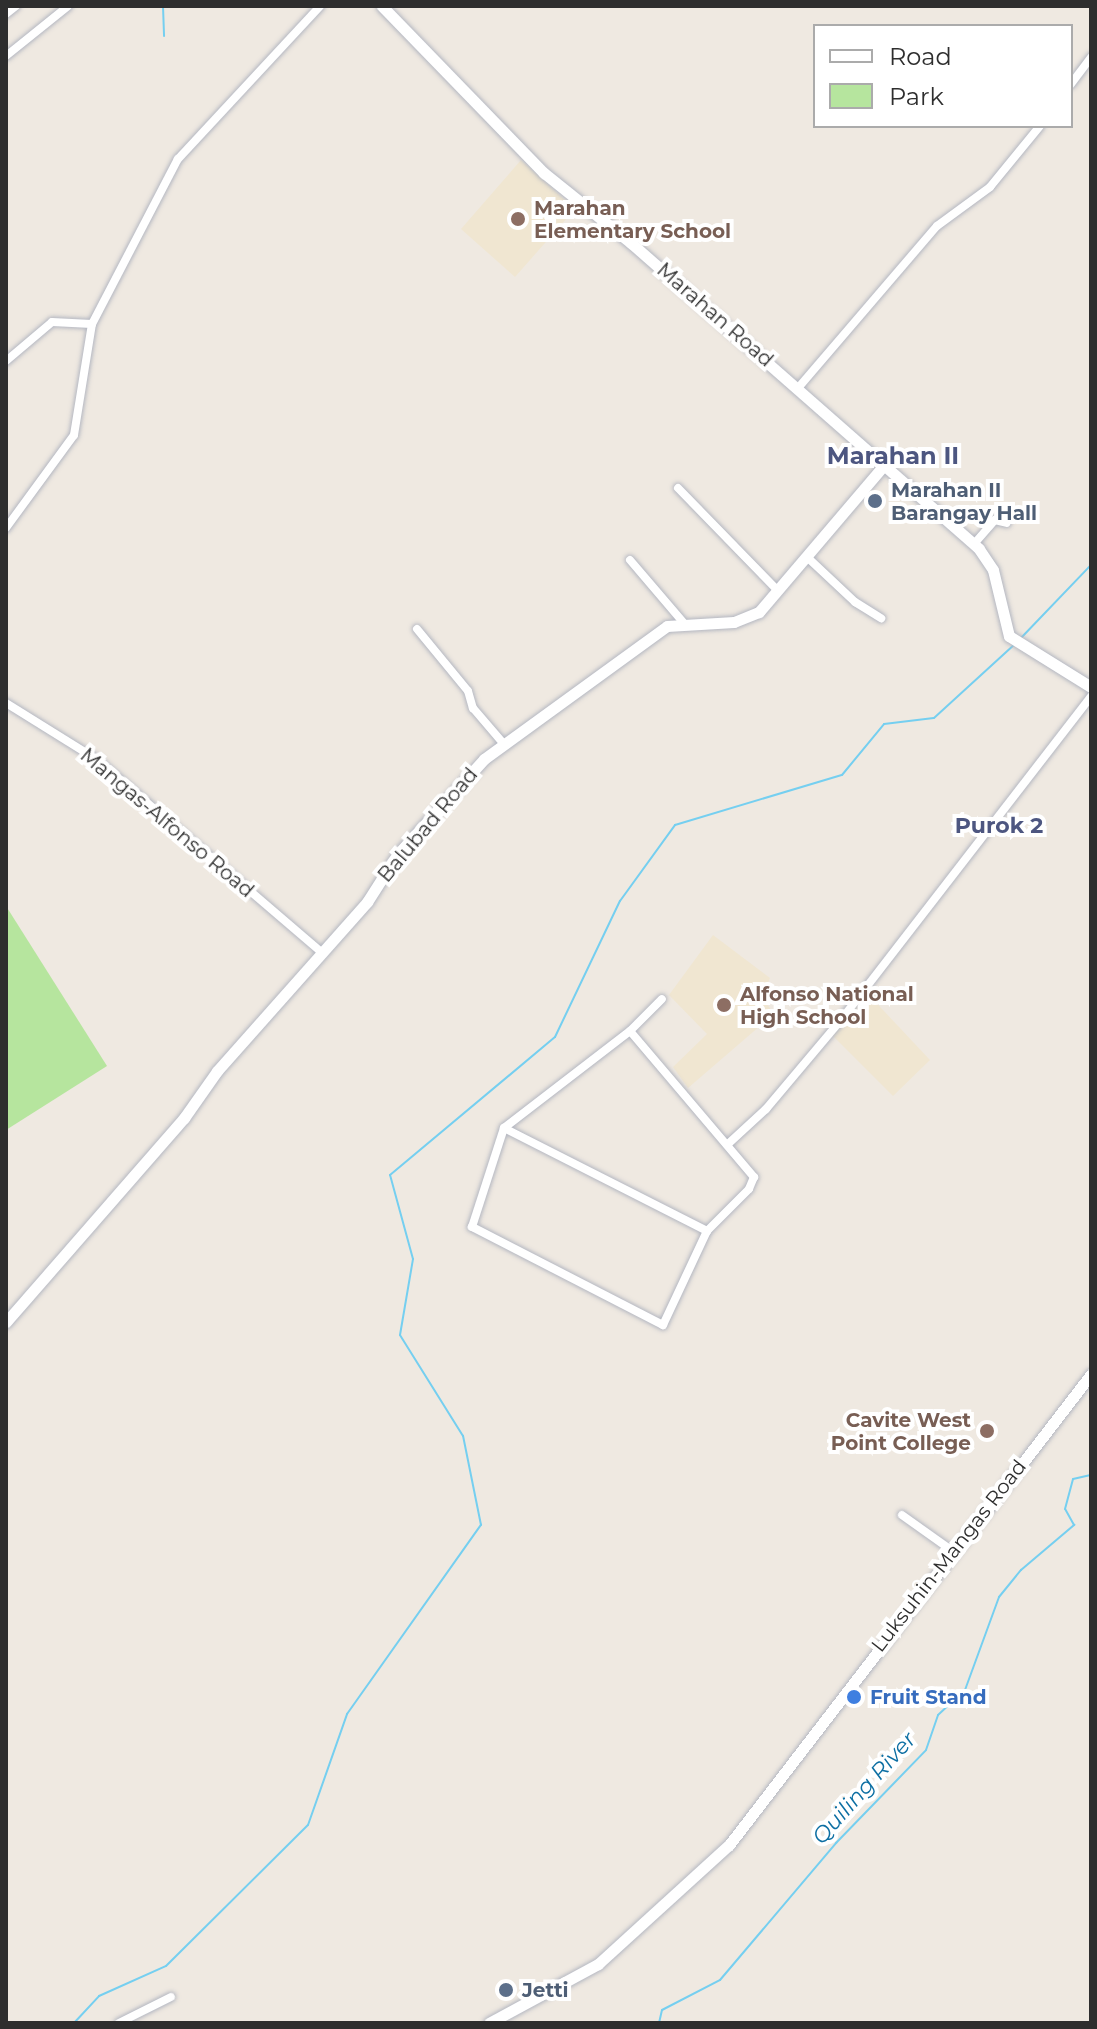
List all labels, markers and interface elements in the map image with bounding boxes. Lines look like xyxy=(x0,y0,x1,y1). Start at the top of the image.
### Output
legend xyxy=(813,24,1073,128)
text: Road xyxy=(889,42,952,71)
text: Park xyxy=(889,82,944,111)
place label: Marahan Elementary School xyxy=(534,196,731,243)
marker: Marahan Elementary School xyxy=(509,210,527,228)
street label: Marahan Road xyxy=(652,258,778,372)
district label: Marahan II xyxy=(827,442,959,470)
place label: Marahan II Barangay Hall xyxy=(891,478,1037,525)
marker: Marahan II Barangay Hall xyxy=(866,492,884,510)
street label: Mangas-Alfonso Road xyxy=(75,743,259,903)
street label: Balubad Road xyxy=(373,763,483,887)
district label: Purok 2 xyxy=(955,813,1043,839)
place label: Alfonso National High School xyxy=(740,982,914,1029)
marker: Alfonso National High School xyxy=(715,996,733,1014)
place label: Cavite West Point College xyxy=(831,1408,971,1455)
marker: Cavite West Point College xyxy=(978,1422,996,1440)
street label: Luksuhin-Mangas Road xyxy=(867,1455,1031,1657)
place label: Fruit Stand xyxy=(870,1685,986,1709)
marker: Fruit Stand xyxy=(845,1688,863,1706)
water label: Quiling River xyxy=(807,1726,921,1850)
place label: Jetti xyxy=(522,1978,569,2002)
marker: Jetti xyxy=(497,1981,515,1999)

